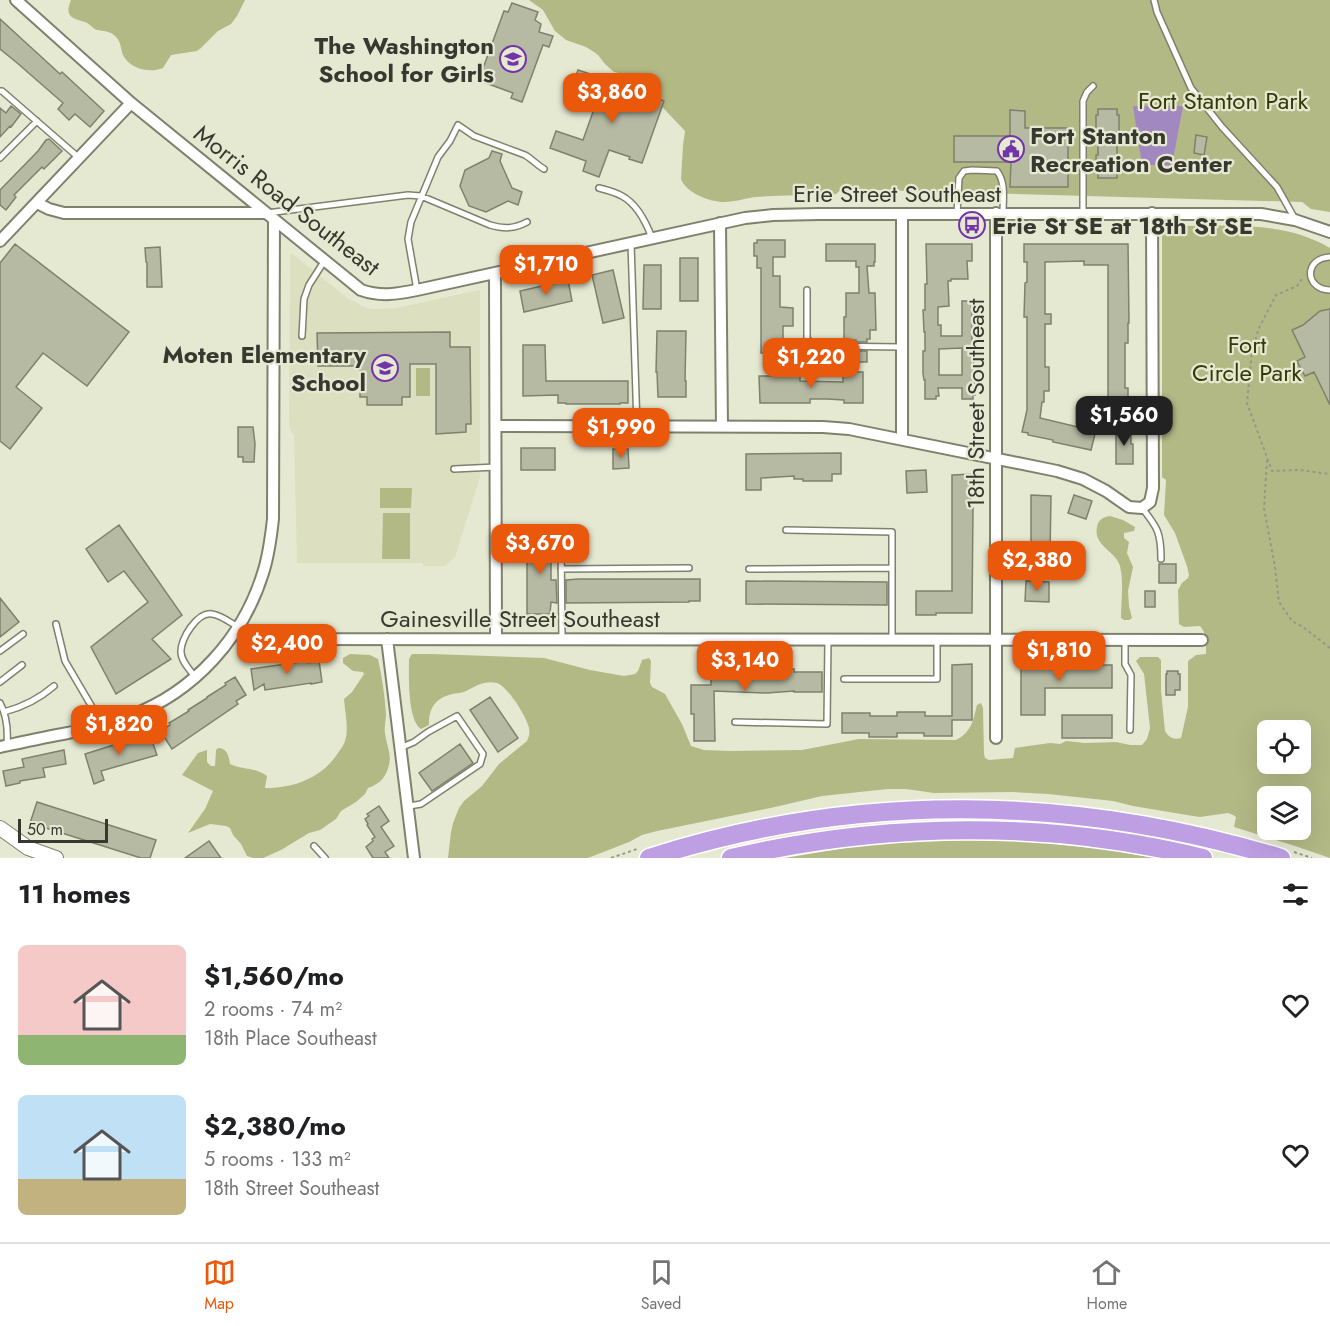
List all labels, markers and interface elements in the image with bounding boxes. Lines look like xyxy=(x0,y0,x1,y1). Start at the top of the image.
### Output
place label: The Washington School for Girls xyxy=(315,28,494,91)
school or university icon: The Washington School for Girls xyxy=(498,44,528,74)
pin: $3,860 xyxy=(563,73,661,124)
text: $3,860 xyxy=(577,78,647,107)
park label: Fort Stanton Park xyxy=(1138,83,1308,118)
street label: Morris Road Southeast xyxy=(187,116,388,284)
place label: Fort Stanton Recreation Center xyxy=(1030,118,1233,181)
public building icon: Fort Stanton Recreation Center xyxy=(996,134,1026,164)
street label: Erie Street Southeast xyxy=(793,176,1001,211)
place label: Erie St SE at 18th St SE xyxy=(992,208,1253,243)
bus stop icon: Erie St SE at 18th St SE xyxy=(957,210,987,240)
pin: $1,710 xyxy=(497,245,595,296)
text: $1,710 xyxy=(514,250,578,279)
street label: 18th Street Southeast xyxy=(958,299,993,509)
park label: Fort Circle Park xyxy=(1192,327,1302,390)
place label: Moten Elementary School xyxy=(162,337,366,400)
pin: $1,220 xyxy=(762,338,860,389)
text: $1,220 xyxy=(777,343,845,372)
school or university icon: Moten Elementary School xyxy=(370,353,400,383)
pin: $1,560 xyxy=(1075,396,1173,447)
text: $1,560 xyxy=(1090,401,1158,430)
pin: $1,990 xyxy=(572,408,670,459)
text: $1,990 xyxy=(586,413,656,442)
pin: $3,670 xyxy=(491,524,589,575)
text: $3,670 xyxy=(505,529,575,558)
pin: $2,380 xyxy=(988,541,1086,592)
text: $2,380 xyxy=(1002,546,1072,575)
street label: Gainesville Street Southeast xyxy=(380,601,660,636)
pin: $2,400 xyxy=(238,624,336,675)
text: $2,400 xyxy=(251,629,323,658)
pin: $1,810 xyxy=(1010,631,1108,682)
text: $1,810 xyxy=(1026,636,1092,665)
pin: $3,140 xyxy=(696,641,794,692)
text: $3,140 xyxy=(711,646,779,675)
pin: $1,820 xyxy=(70,705,168,756)
text: $1,820 xyxy=(85,710,153,739)
map controls xyxy=(1257,720,1311,840)
button: locate xyxy=(1257,720,1311,774)
button: layers xyxy=(1257,786,1311,840)
scale bar xyxy=(18,816,108,844)
text: 50 m xyxy=(27,818,63,841)
text: 11 homes xyxy=(18,875,130,913)
icon: filters xyxy=(1279,878,1312,911)
text: $1,560/mo xyxy=(204,957,344,995)
icon: home xyxy=(66,969,138,1041)
icon: heart xyxy=(1279,989,1312,1022)
text: 2 rooms · 74 m² xyxy=(204,995,342,1024)
text: 18th Place Southeast xyxy=(204,1024,377,1053)
text: $2,380/mo xyxy=(204,1107,346,1145)
icon: home xyxy=(66,1119,138,1191)
icon: heart xyxy=(1279,1139,1312,1172)
text: 5 rooms · 133 m² xyxy=(204,1145,351,1174)
text: 18th Street Southeast xyxy=(204,1174,379,1203)
tab: Map xyxy=(203,1256,236,1315)
tab: Saved xyxy=(641,1256,681,1315)
tab: Home xyxy=(1086,1256,1127,1315)

